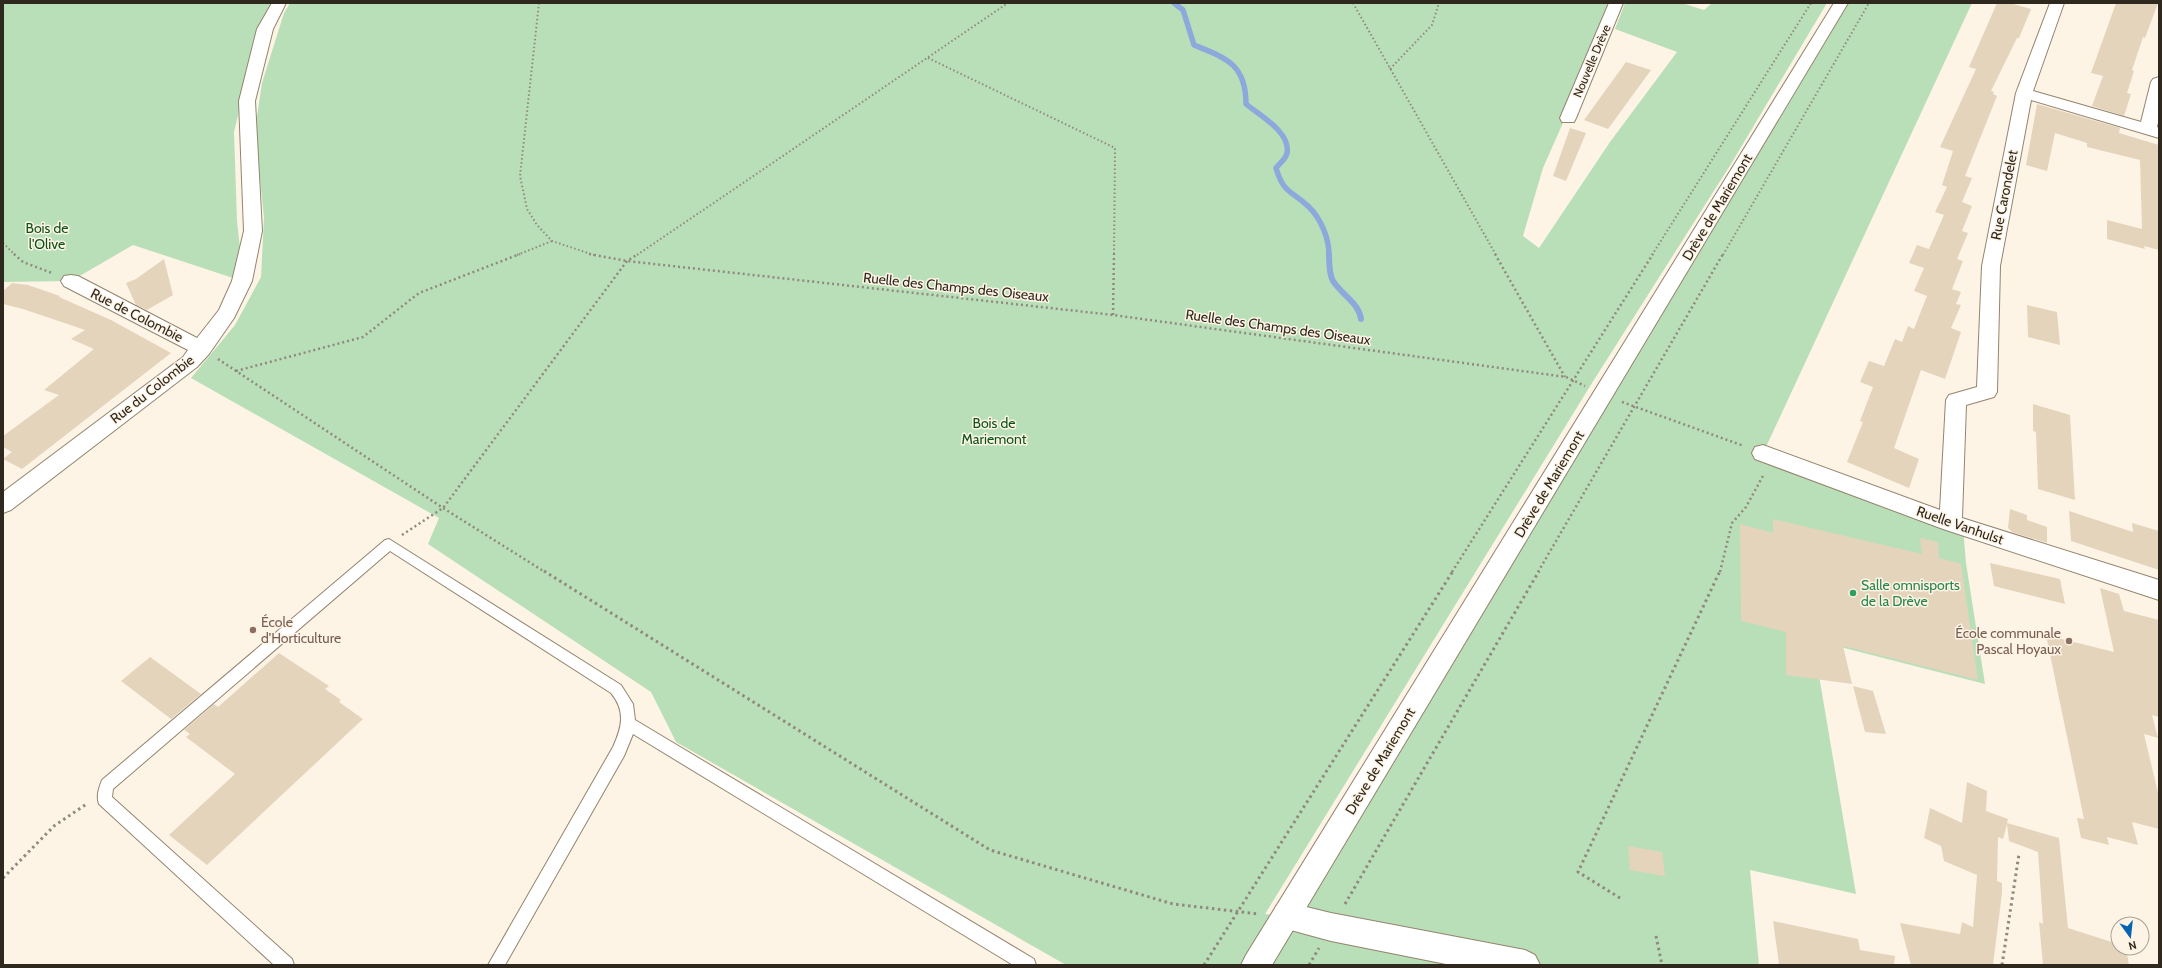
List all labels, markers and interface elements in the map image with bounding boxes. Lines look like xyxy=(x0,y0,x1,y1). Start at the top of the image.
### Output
street label: Nouvelle Drève xyxy=(1569,22,1614,100)
street label: Rue Carondelet xyxy=(1986,148,2022,241)
street label: Drève de Mariemont xyxy=(1678,150,1756,264)
park label: Bois de l'Olive xyxy=(26,219,68,253)
street label: Ruelle des Champs des Oiseaux xyxy=(862,268,1050,306)
street label: Rue de Colombie xyxy=(88,284,186,346)
street label: Ruelle des Champs des Oiseaux xyxy=(1184,305,1372,349)
street label: Rue du Colombie xyxy=(106,351,198,427)
park label: Bois de Mariemont xyxy=(962,414,1027,448)
street label: Drève de Mariemont xyxy=(1510,427,1588,541)
street label: Ruelle Vanhulst xyxy=(1914,502,2006,548)
place label: Salle omnisports de la Drève xyxy=(1861,576,1960,610)
marker: Salle omnisports de la Drève xyxy=(1848,588,1858,598)
place label: École d'Horticulture xyxy=(261,613,341,647)
place label: École communale Pascal Hoyaux xyxy=(1955,624,2061,658)
marker: École d'Horticulture xyxy=(248,625,258,635)
marker: École communale Pascal Hoyaux xyxy=(2064,636,2074,646)
street label: Drève de Mariemont xyxy=(1341,704,1419,818)
north arrow xyxy=(2110,916,2150,956)
text: N xyxy=(2127,938,2138,953)

